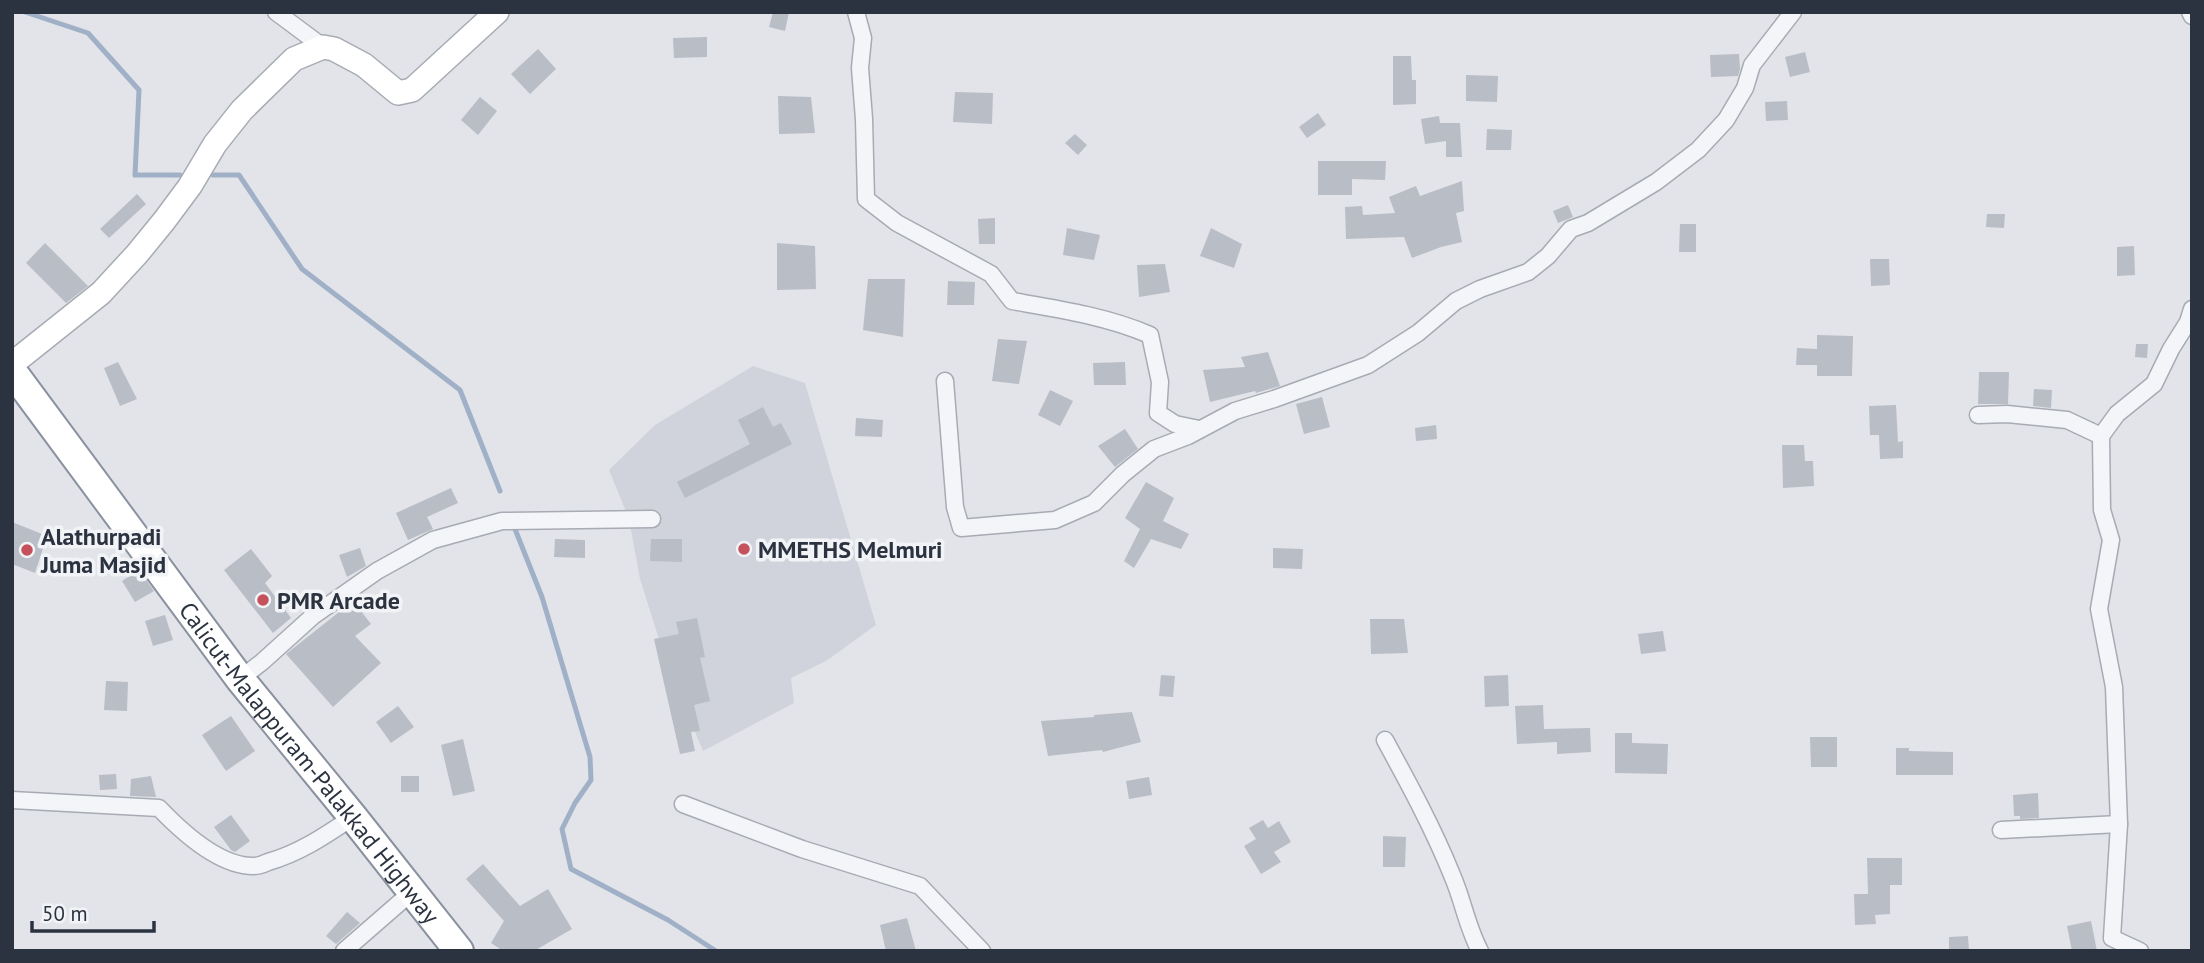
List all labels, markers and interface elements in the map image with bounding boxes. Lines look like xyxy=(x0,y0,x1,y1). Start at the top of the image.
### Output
place label: Alathurpadi Juma Masjid xyxy=(40,521,166,580)
place label: MMETHS Melmuri xyxy=(758,534,943,565)
marker: MMETHS Melmuri xyxy=(736,541,752,557)
marker: Alathurpadi Juma Masjid xyxy=(19,542,35,558)
place label: PMR Arcade xyxy=(277,585,400,616)
marker: PMR Arcade xyxy=(255,592,271,608)
street label: Calicut-Malappuram-Palakkad Highway xyxy=(173,596,447,930)
scale bar xyxy=(32,890,154,934)
text: 50 m xyxy=(42,900,88,927)

